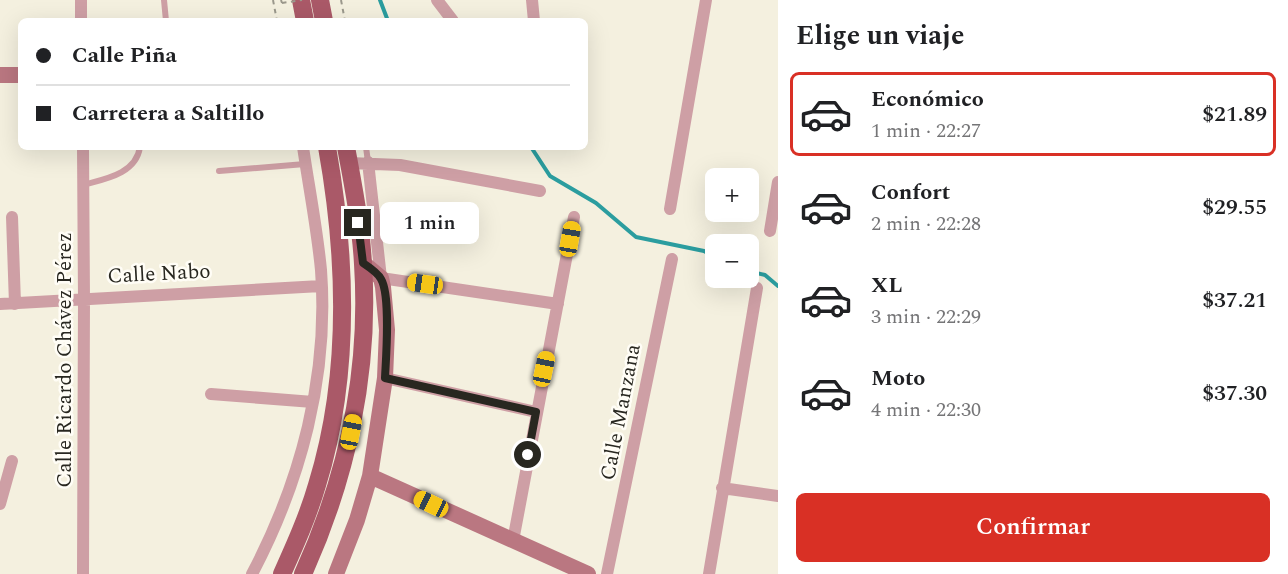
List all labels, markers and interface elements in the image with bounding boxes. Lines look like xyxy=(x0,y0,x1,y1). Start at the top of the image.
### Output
text: Elige un viaje xyxy=(796,15,964,57)
text: Calle Piña xyxy=(72,39,177,72)
text: Económico xyxy=(871,83,984,116)
icon: car xyxy=(799,87,853,141)
text: Carretera a Saltillo xyxy=(72,97,264,130)
text: $21.89 xyxy=(1202,98,1267,131)
text: 1 min · 22:27 xyxy=(871,116,981,146)
map controls xyxy=(705,168,759,288)
button: + xyxy=(705,168,759,222)
text: Confort xyxy=(871,176,950,209)
icon: car xyxy=(799,180,853,234)
text: $29.55 xyxy=(1202,191,1267,224)
callout: 1 min xyxy=(379,202,478,244)
text: 1 min xyxy=(404,208,455,238)
route end xyxy=(344,209,371,236)
text: 2 min · 22:28 xyxy=(871,209,981,239)
car xyxy=(558,220,582,258)
street label: Calle Ricardo Chávez Pérez xyxy=(49,232,81,488)
button: − xyxy=(705,234,759,288)
street label: Calle Nabo xyxy=(107,255,211,293)
text: XL xyxy=(871,269,902,302)
car xyxy=(406,273,444,295)
icon: car xyxy=(799,273,853,327)
text: $37.21 xyxy=(1202,284,1267,317)
text: 3 min · 22:29 xyxy=(871,302,981,332)
street label: Calle Manzana xyxy=(592,340,650,483)
car xyxy=(531,350,557,388)
text: Moto xyxy=(871,362,925,395)
icon: car xyxy=(799,366,853,420)
text: $37.30 xyxy=(1202,377,1267,410)
text: 4 min · 22:30 xyxy=(871,395,981,425)
car xyxy=(339,413,363,451)
route start xyxy=(514,441,541,468)
car xyxy=(411,488,451,520)
button: Confirmar xyxy=(796,493,1270,562)

